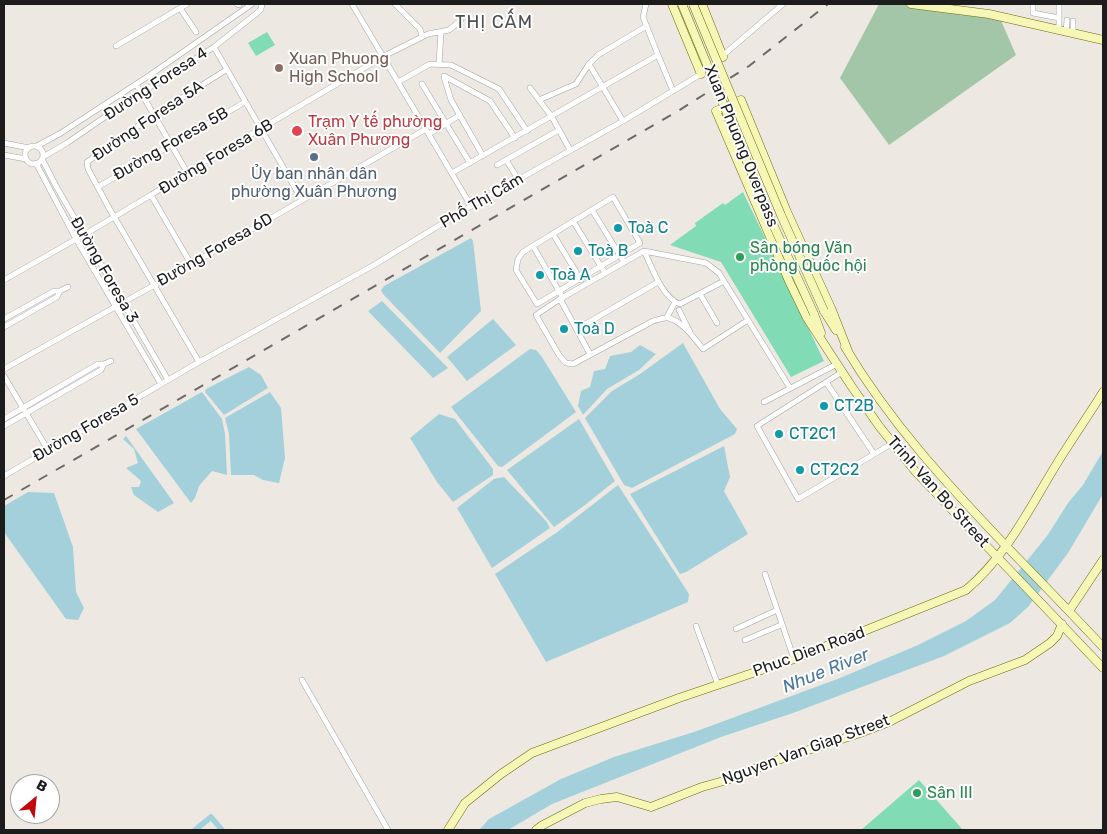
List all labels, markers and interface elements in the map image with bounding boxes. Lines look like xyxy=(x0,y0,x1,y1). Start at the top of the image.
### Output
district label: THỊ CẤM xyxy=(454,12,534,34)
street label: Đường Foresa 4 xyxy=(101,43,211,125)
place label: Xuan Phuong High School xyxy=(289,49,389,87)
marker: Xuan Phuong High School xyxy=(273,62,285,74)
street label: Xuan Phuong Overpass xyxy=(700,62,782,230)
street label: Đường Foresa 5A xyxy=(89,77,207,165)
street label: Đường Foresa 5B xyxy=(110,103,232,185)
place label: Trạm Y tế phường Xuân Phương xyxy=(308,112,442,150)
street label: Đường Foresa 6B xyxy=(155,115,277,199)
marker: Trạm Y tế phường Xuân Phương xyxy=(290,124,304,138)
marker: Ủy ban nhân dân phường Xuân Phương xyxy=(308,151,320,163)
place label: Ủy ban nhân dân phường Xuân Phương xyxy=(231,164,397,202)
street label: Phố Thị Cẩm xyxy=(437,169,527,233)
street label: Đường Foresa 6D xyxy=(154,209,276,291)
street label: Đường Foresa 3 xyxy=(66,214,142,326)
place label: Toà C xyxy=(628,218,668,238)
marker: Toà C xyxy=(612,222,624,234)
place label: Sân bóng Văn phòng Quốc hội xyxy=(750,238,867,276)
place label: Toà B xyxy=(588,241,628,261)
marker: Toà B xyxy=(572,245,584,257)
marker: Sân bóng Văn phòng Quốc hội xyxy=(734,251,746,263)
place label: Toà A xyxy=(550,265,590,285)
marker: Toà A xyxy=(534,269,546,281)
place label: Toà D xyxy=(574,319,615,339)
marker: Toà D xyxy=(558,323,570,335)
street label: Đường Foresa 5 xyxy=(30,390,142,466)
place label: CT2B xyxy=(834,396,874,416)
marker: CT2B xyxy=(818,400,830,412)
place label: CT2C1 xyxy=(789,424,836,444)
marker: CT2C1 xyxy=(773,428,785,440)
street label: Trinh Van Bo Street xyxy=(883,432,993,552)
place label: CT2C2 xyxy=(810,460,859,480)
marker: CT2C2 xyxy=(794,464,806,476)
street label: Phuc Dien Road xyxy=(750,623,868,681)
water label: Nhue River xyxy=(779,644,873,698)
street label: Nguyen Van Giap Street xyxy=(720,711,892,789)
north arrow xyxy=(10,774,60,824)
text: B xyxy=(33,776,50,796)
place label: Sân III xyxy=(927,783,973,803)
marker: Sân III xyxy=(911,787,923,799)

